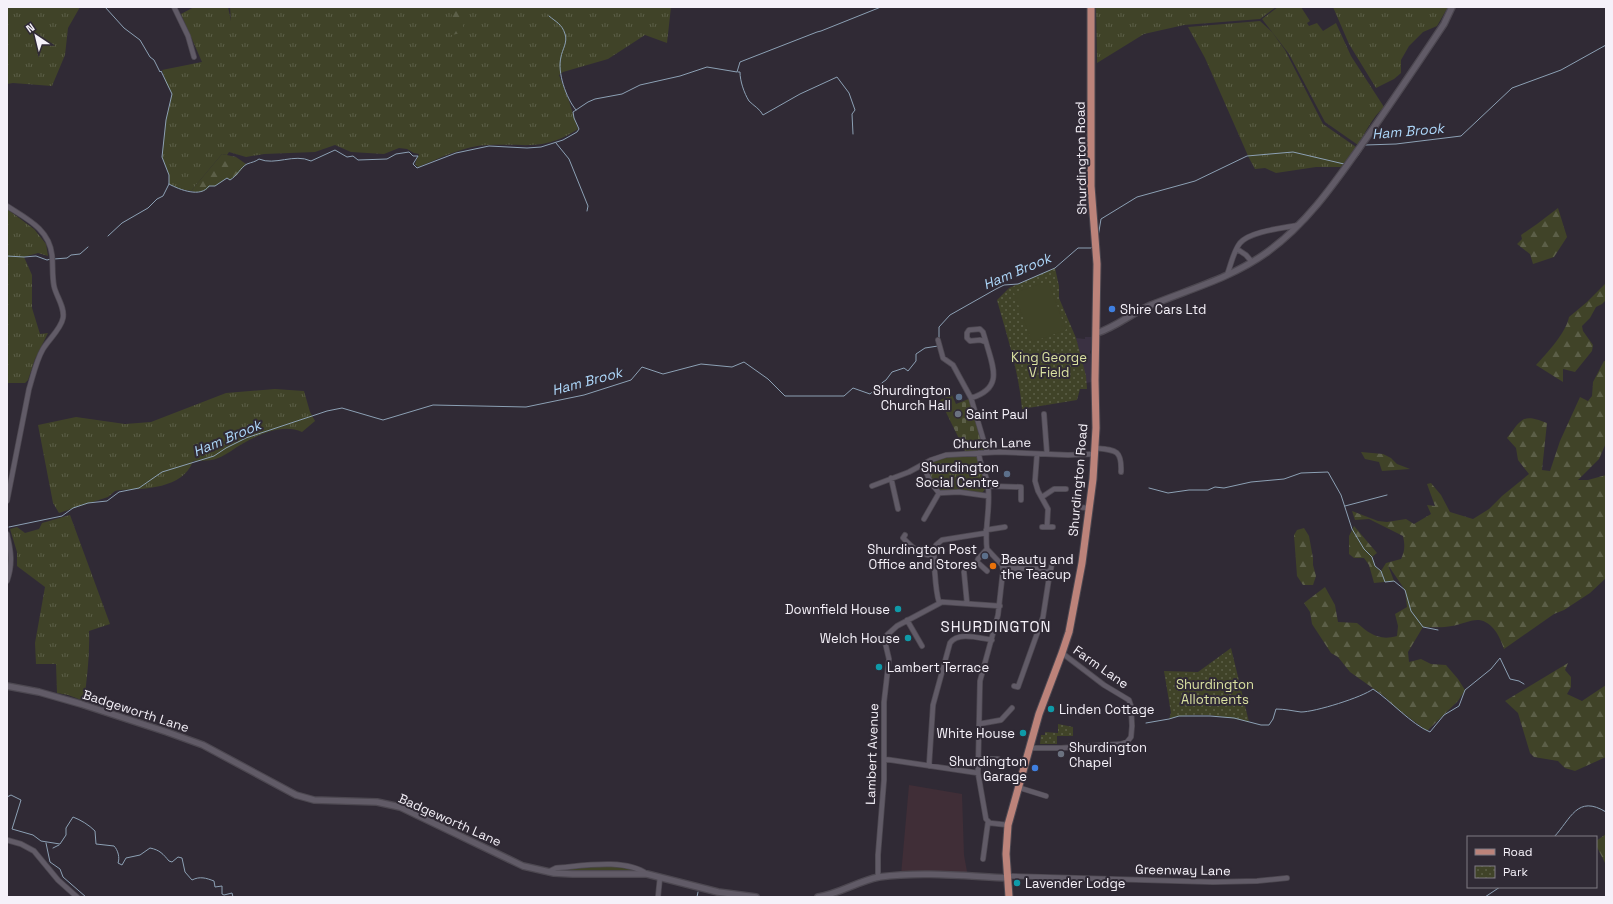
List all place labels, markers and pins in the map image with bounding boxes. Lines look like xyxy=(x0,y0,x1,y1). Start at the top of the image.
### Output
place label: Shire Cars Ltd xyxy=(1120,301,1206,318)
marker: Shire Cars Ltd xyxy=(1107,304,1117,314)
place label: Shurdington Church Hall xyxy=(873,382,951,414)
marker: Shurdington Church Hall xyxy=(954,392,964,402)
place label: Saint Paul xyxy=(966,406,1028,423)
marker: Saint Paul xyxy=(953,409,963,419)
place label: Shurdington Social Centre xyxy=(916,459,999,491)
marker: Shurdington Social Centre xyxy=(1002,469,1012,479)
place label: Shurdington Post Office and Stores xyxy=(867,541,977,573)
marker: Shurdington Post Office and Stores xyxy=(980,551,990,561)
place label: Beauty and the Teacup xyxy=(1001,551,1074,583)
marker: Beauty and the Teacup xyxy=(988,561,998,571)
place label: Downfield House xyxy=(785,601,890,618)
marker: Downfield House xyxy=(893,604,903,614)
place label: Welch House xyxy=(820,630,900,647)
marker: Welch House xyxy=(903,633,913,643)
place label: Lambert Terrace xyxy=(887,659,989,676)
marker: Lambert Terrace xyxy=(874,662,884,672)
place label: Linden Cottage xyxy=(1059,701,1155,718)
marker: Linden Cottage xyxy=(1046,704,1056,714)
place label: White House xyxy=(937,725,1015,742)
marker: White House xyxy=(1018,728,1028,738)
place label: Shurdington Chapel xyxy=(1069,739,1147,771)
marker: Shurdington Chapel xyxy=(1056,749,1066,759)
place label: Shurdington Garage xyxy=(949,753,1027,785)
marker: Shurdington Garage xyxy=(1030,763,1040,773)
place label: Lavender Lodge xyxy=(1025,875,1125,892)
marker: Lavender Lodge xyxy=(1012,878,1022,888)

